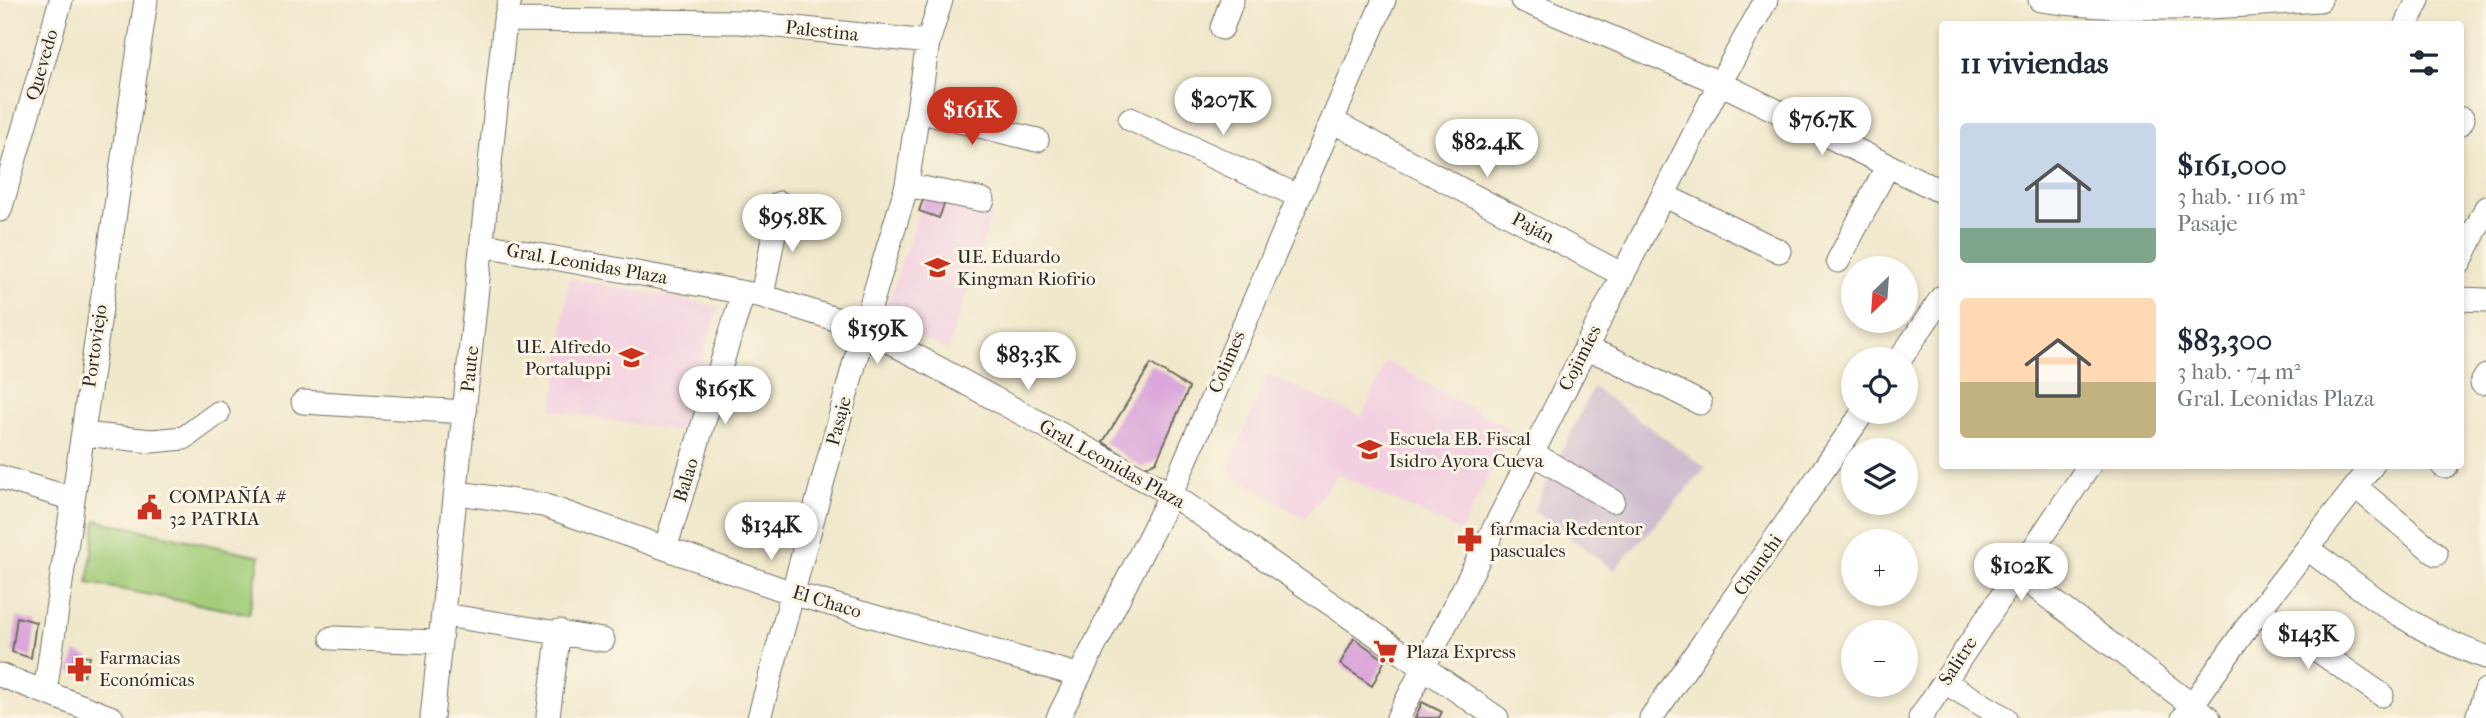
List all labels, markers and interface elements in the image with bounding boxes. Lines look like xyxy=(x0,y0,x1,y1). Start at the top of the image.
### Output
street label: Palestina xyxy=(784,16,860,46)
street label: Quevedo xyxy=(21,27,63,103)
icon: filters xyxy=(2405,44,2443,82)
text: 11 viviendas xyxy=(1960,46,2108,81)
pin: $207K xyxy=(1174,78,1272,137)
text: $207K xyxy=(1191,86,1256,113)
pin: $161K xyxy=(923,88,1021,147)
text: $161K xyxy=(943,96,1001,123)
pin: $76.7K xyxy=(1765,97,1879,157)
text: $76.7K xyxy=(1788,106,1856,133)
pin: $82.4K xyxy=(1430,120,1544,179)
text: $82.4K xyxy=(1451,128,1523,155)
text: $161,000 xyxy=(2177,148,2287,183)
icon: home xyxy=(2016,151,2100,235)
text: 3 hab. · 116 m² xyxy=(2177,183,2305,210)
pin: $95.8K xyxy=(735,194,849,254)
text: $95.8K xyxy=(758,203,826,230)
street label: Paján xyxy=(1508,208,1558,248)
text: Pasaje xyxy=(2177,210,2238,237)
street label: Gral. Leonidas Plaza xyxy=(505,239,669,289)
place label: UE. Eduardo Kingman Riofrio xyxy=(957,246,1096,290)
school or university icon: UE. Eduardo Kingman Riofrio xyxy=(923,254,951,282)
north arrow xyxy=(1841,256,1918,332)
map controls xyxy=(1841,256,1918,697)
street label: Portoviejo xyxy=(78,303,112,389)
pin: $159K xyxy=(828,306,926,366)
text: $159K xyxy=(847,315,907,342)
street label: Cojimíes xyxy=(1554,322,1606,394)
text: $83,300 xyxy=(2177,323,2272,358)
icon: home xyxy=(2016,326,2100,410)
street label: Colimes xyxy=(1204,328,1250,396)
pin: $83.3K xyxy=(971,332,1085,392)
place label: UE. Alfredo Portaluppi xyxy=(516,336,611,380)
text: $83.3K xyxy=(996,341,1060,368)
school or university icon: UE. Alfredo Portaluppi xyxy=(617,344,645,372)
street label: Paute xyxy=(457,345,483,393)
button: locate xyxy=(1841,347,1918,424)
text: 3 hab. · 74 m² xyxy=(2177,358,2300,385)
pin: $165K xyxy=(676,366,774,426)
text: $165K xyxy=(695,375,755,402)
text: Gral. Leonidas Plaza xyxy=(2177,385,2375,412)
street label: Pasaje xyxy=(822,394,856,448)
street label: Gral. Leonidas Plaza xyxy=(1035,415,1189,513)
place label: Escuela EB. Fiscal Isidro Ayora Cueva xyxy=(1389,428,1544,472)
school or university icon: Escuela EB. Fiscal Isidro Ayora Cueva xyxy=(1355,436,1383,464)
button: layers xyxy=(1841,438,1918,515)
street label: Balao xyxy=(669,455,703,505)
place label: COMPAÑÍA # 32 PATRIA xyxy=(169,486,287,530)
public building icon: COMPAÑÍA # 32 PATRIA xyxy=(135,494,163,522)
pin: $134K xyxy=(722,503,820,562)
text: $134K xyxy=(741,511,801,538)
place label: farmacia Redentor pascuales xyxy=(1489,518,1643,562)
pharmacy icon: farmacia Redentor pascuales xyxy=(1456,526,1484,554)
button: + xyxy=(1841,529,1918,606)
street label: Chunchi xyxy=(1729,530,1787,600)
pin: $102K xyxy=(1972,544,2070,603)
text: $102K xyxy=(1990,552,2052,579)
street label: El Chaco xyxy=(790,581,865,623)
pin: $143K xyxy=(2259,612,2357,671)
button: − xyxy=(1841,620,1918,697)
text: $143K xyxy=(2278,620,2338,647)
street label: Salitre xyxy=(1934,633,1982,689)
supermarket icon: Plaza Express xyxy=(1372,638,1400,666)
place label: Plaza Express xyxy=(1406,641,1516,663)
place label: Farmacias Económicas xyxy=(99,647,194,691)
pharmacy icon: Farmacias Económicas xyxy=(65,655,93,683)

